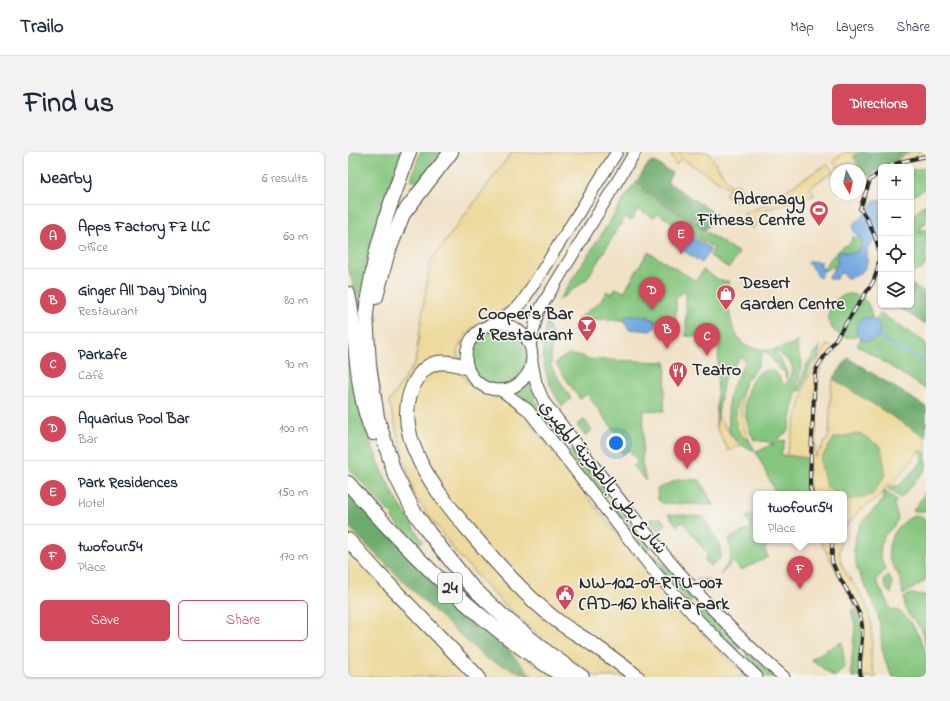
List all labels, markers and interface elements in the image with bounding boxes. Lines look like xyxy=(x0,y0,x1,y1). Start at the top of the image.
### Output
text: Trailo xyxy=(20,14,64,41)
text: Map xyxy=(790,17,814,38)
text: Layers xyxy=(836,17,874,38)
text: Share xyxy=(896,17,930,38)
text: Find us xyxy=(24,84,114,125)
button: Directions xyxy=(832,84,926,125)
north arrow xyxy=(830,164,866,200)
map controls xyxy=(878,164,914,308)
button: + xyxy=(878,164,914,200)
text: Nearby xyxy=(40,166,92,191)
text: 6 results xyxy=(262,169,308,188)
place label: Adrenagy Fitness Centre xyxy=(697,187,806,234)
sports icon: Adrenagy Fitness Centre xyxy=(808,199,830,227)
button: − xyxy=(878,200,914,236)
text: Apps Factory FZ LLC xyxy=(78,216,210,238)
pin: E xyxy=(668,221,694,254)
text: A xyxy=(49,227,57,246)
text: 60 m xyxy=(283,227,308,246)
button: locate xyxy=(878,236,914,272)
text: Office xyxy=(78,238,108,257)
place label: Desert Garden Centre xyxy=(739,271,846,318)
button: layers xyxy=(878,272,914,308)
pin: D xyxy=(639,277,665,310)
text: Ginger All Day Dining xyxy=(78,280,207,302)
shop icon: Desert Garden Centre xyxy=(715,283,737,311)
text: B xyxy=(49,291,57,310)
text: 80 m xyxy=(284,291,308,310)
text: Restaurant xyxy=(78,302,138,321)
place label: Cooper's Bar & Restaurant xyxy=(476,302,574,349)
bar icon: Cooper's Bar & Restaurant xyxy=(576,314,598,342)
pin: B xyxy=(654,316,680,349)
pin: C xyxy=(694,323,720,356)
text: Parkafe xyxy=(78,344,127,366)
text: C xyxy=(49,355,57,374)
text: 90 m xyxy=(285,355,308,374)
place label: Teatro xyxy=(692,358,741,384)
restaurant icon: Teatro xyxy=(667,360,689,388)
text: Café xyxy=(78,366,103,385)
street label: شارع بطي بالطحينة المهيري xyxy=(531,395,673,561)
text: Aquarius Pool Bar xyxy=(78,408,189,430)
text: D xyxy=(48,419,58,438)
text: 100 m xyxy=(279,419,308,438)
text: Bar xyxy=(78,430,98,449)
your location xyxy=(606,433,626,453)
pin: A xyxy=(674,436,700,469)
text: Park Residences xyxy=(78,472,178,494)
text: E xyxy=(49,483,57,502)
text: 150 m xyxy=(277,483,308,502)
popup xyxy=(753,491,847,543)
text: Hotel xyxy=(78,494,105,513)
text: twofour54 xyxy=(768,497,832,519)
text: Place xyxy=(768,519,795,538)
text: twofour54 xyxy=(78,536,142,558)
text: F xyxy=(49,547,57,566)
text: 170 m xyxy=(280,547,308,566)
pin: F xyxy=(787,556,813,589)
text: Place xyxy=(78,558,106,577)
place label: NW-102-09-RTU-007 (AD-16) khalifa park xyxy=(579,571,730,618)
road number: 24 xyxy=(438,573,462,603)
public building icon: NW-102-09-RTU-007 (AD-16) khalifa park xyxy=(554,583,576,611)
button: Save xyxy=(40,600,170,641)
button: Share xyxy=(178,600,308,641)

